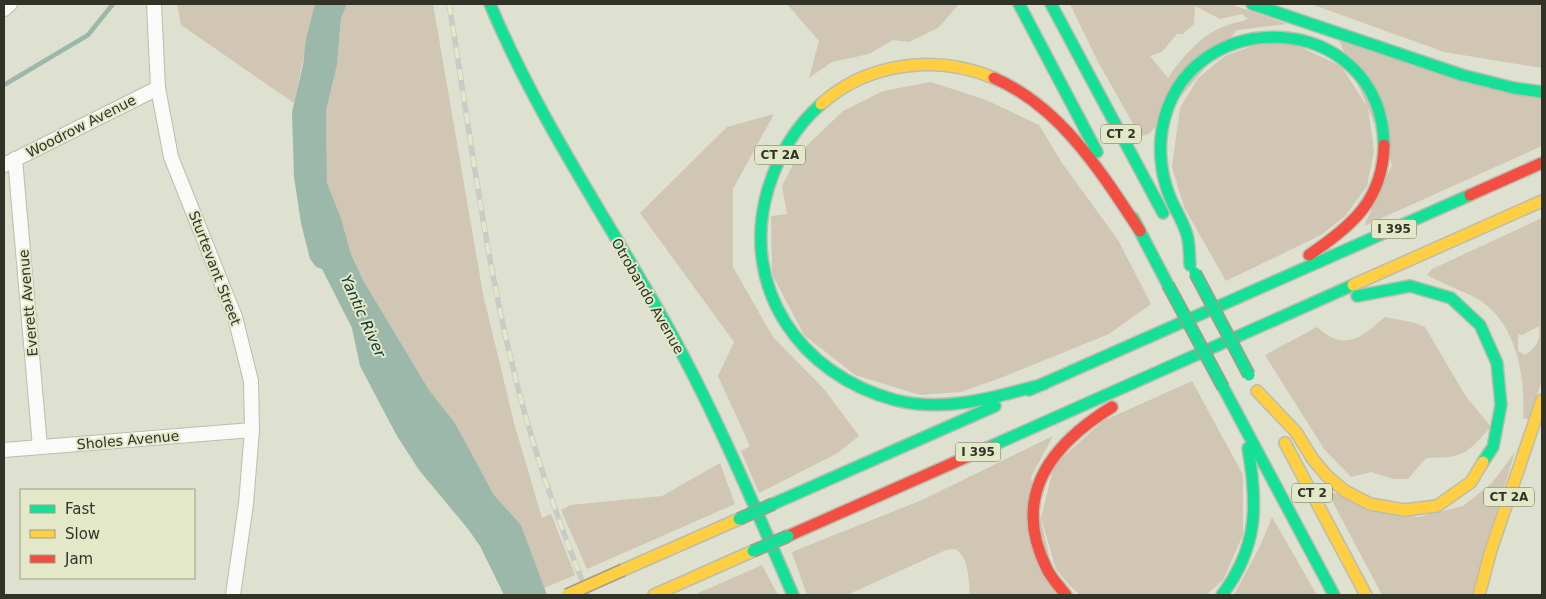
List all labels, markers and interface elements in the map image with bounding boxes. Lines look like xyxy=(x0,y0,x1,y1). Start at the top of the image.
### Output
street label: Woodrow Avenue xyxy=(23,91,139,161)
road number: CT 2 xyxy=(1101,125,1141,144)
road number: CT 2A xyxy=(755,146,805,164)
street label: Sturtevant Street xyxy=(186,208,244,328)
road number: I 395 xyxy=(1372,220,1416,238)
street label: Otrobando Avenue xyxy=(608,235,688,357)
street label: Everett Avenue xyxy=(15,249,41,357)
water label: Yantic River xyxy=(337,272,390,361)
street label: Sholes Avenue xyxy=(76,428,180,452)
road number: I 395 xyxy=(956,442,1000,462)
road number: CT 2 xyxy=(1292,483,1332,502)
road number: CT 2A xyxy=(1484,488,1534,507)
legend xyxy=(20,489,195,579)
text: Fast xyxy=(65,500,95,518)
text: Slow xyxy=(65,525,100,543)
text: Jam xyxy=(64,550,93,568)

